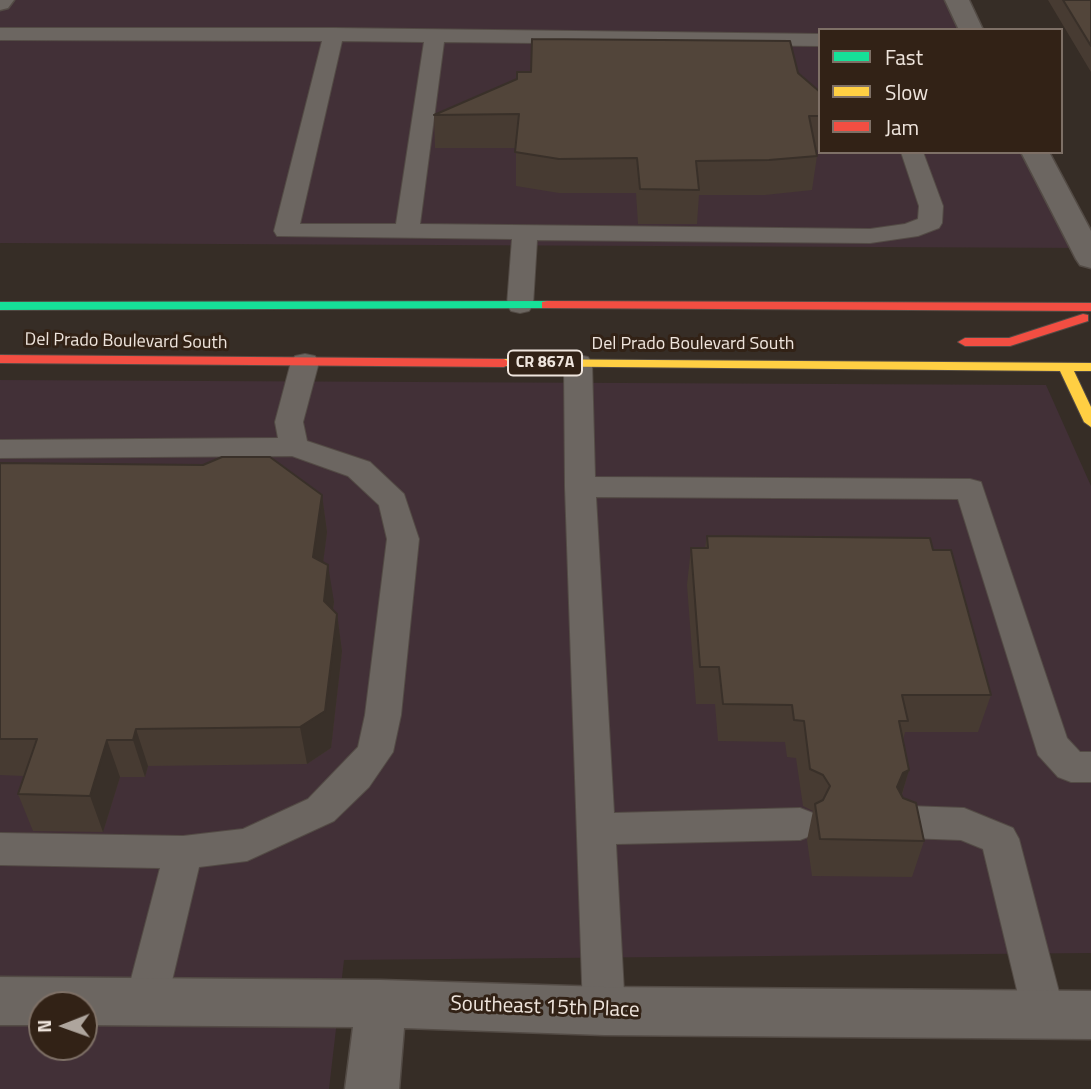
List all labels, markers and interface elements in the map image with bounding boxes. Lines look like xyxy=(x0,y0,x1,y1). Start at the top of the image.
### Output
legend xyxy=(818,28,1063,154)
text: Fast xyxy=(885,41,923,73)
text: Slow xyxy=(885,76,928,108)
text: Jam xyxy=(885,111,919,143)
street label: Del Prado Boulevard South xyxy=(24,329,228,355)
street label: Del Prado Boulevard South xyxy=(592,334,794,356)
road number: CR 867A xyxy=(508,350,582,376)
north arrow xyxy=(28,991,98,1061)
street label: Southeast 15th Place xyxy=(450,992,640,1024)
text: N xyxy=(29,1020,58,1033)

